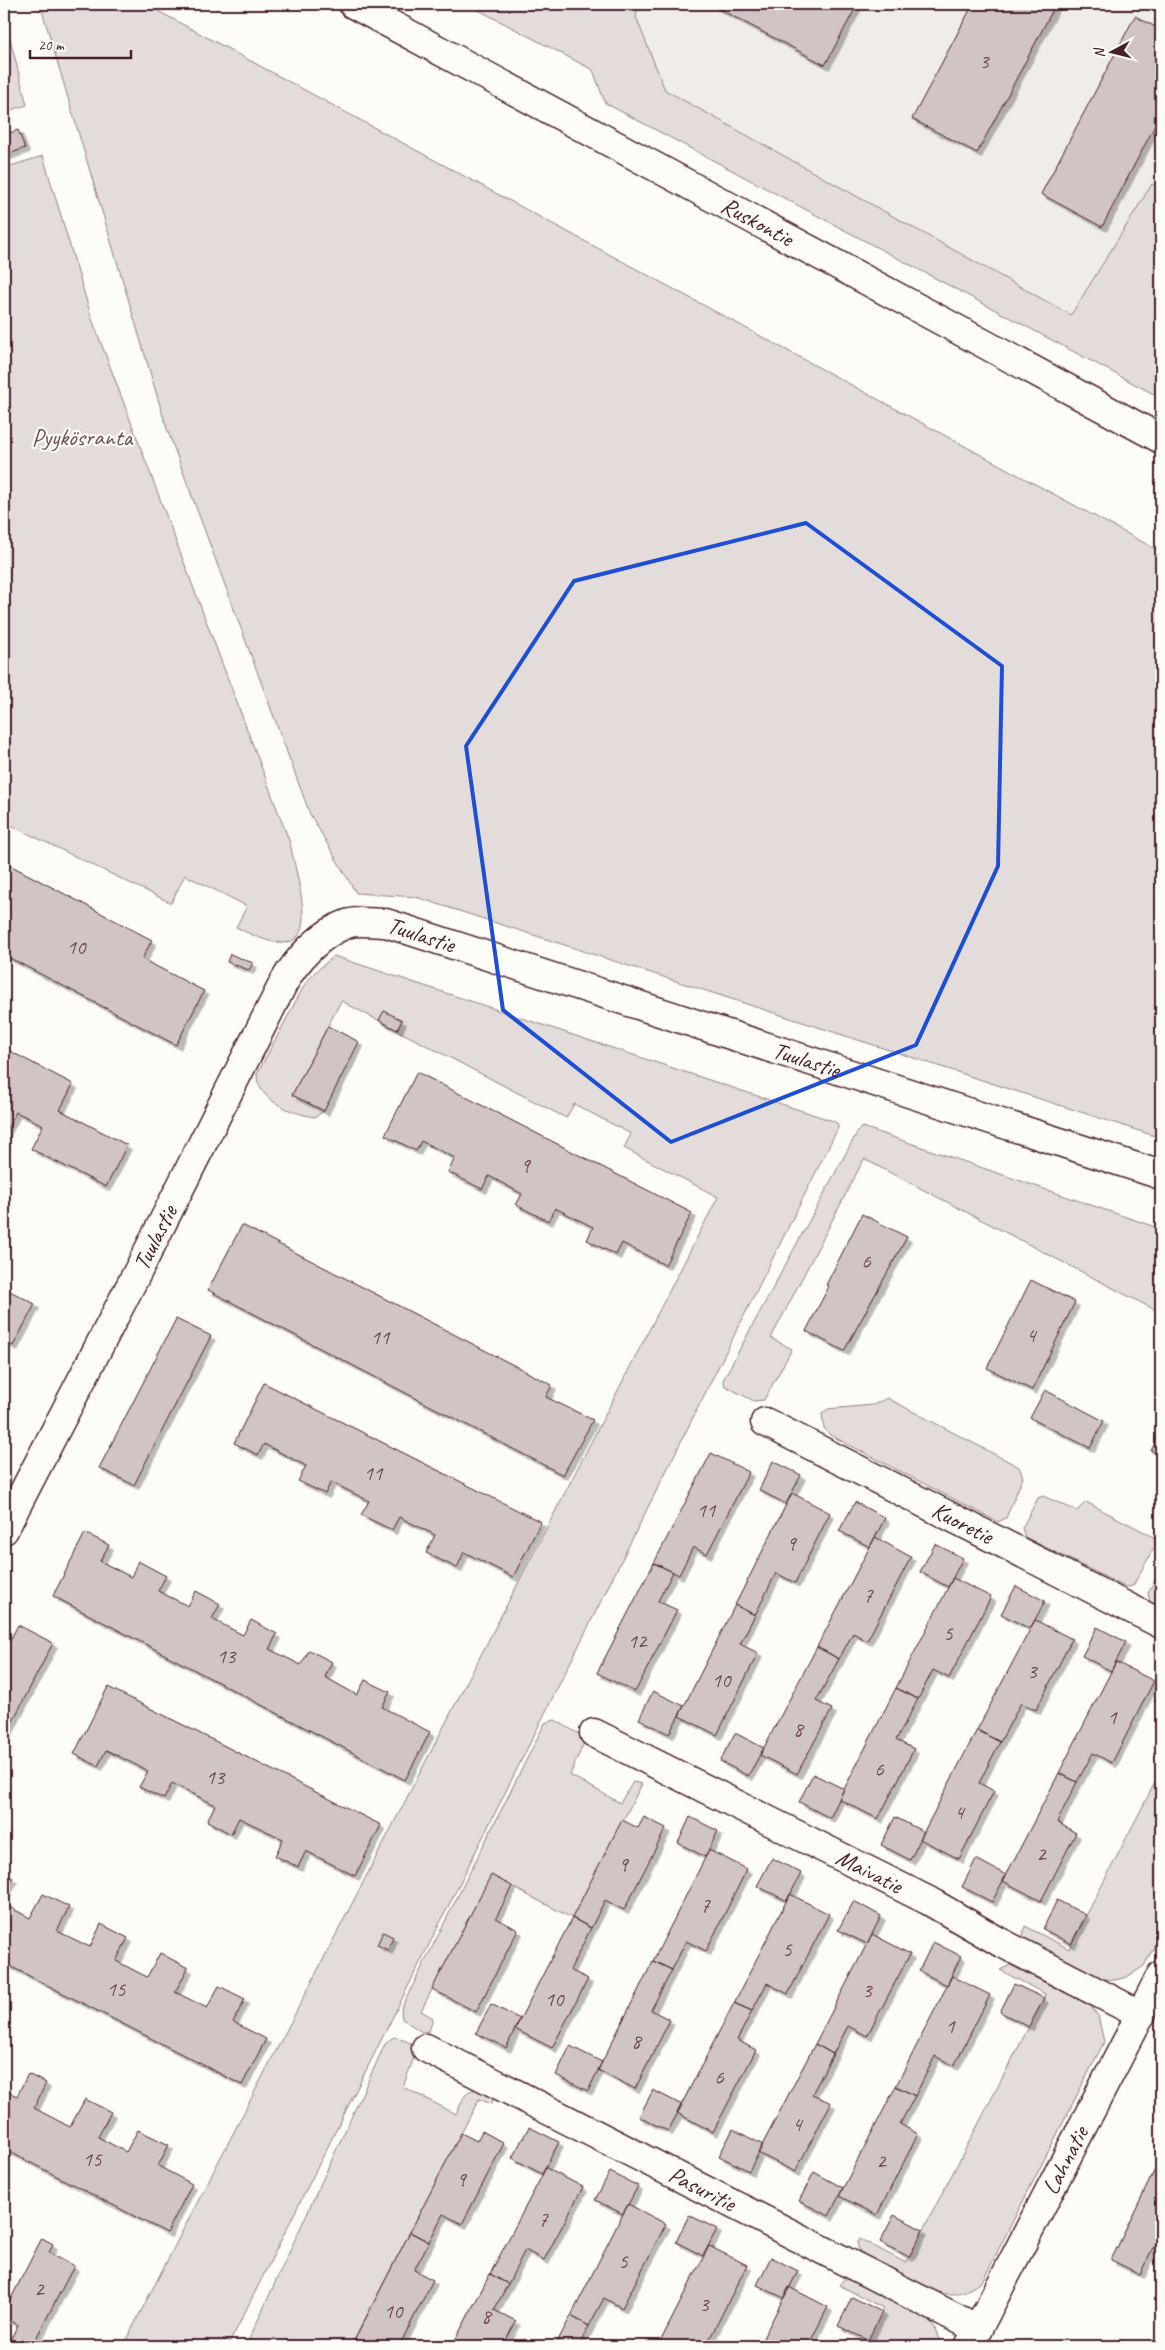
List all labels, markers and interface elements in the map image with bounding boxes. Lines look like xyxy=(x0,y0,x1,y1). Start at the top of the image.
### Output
scale bar xyxy=(30,28,131,60)
north arrow xyxy=(1088,28,1138,78)
text: 20 m xyxy=(38,36,65,55)
text: N xyxy=(1090,46,1109,59)
house number: 3 xyxy=(979,48,990,74)
street label: Ruskontie xyxy=(716,190,800,254)
park label: Pyykösranta xyxy=(32,422,134,452)
street label: Tuulastie xyxy=(384,910,461,960)
house number: 10 xyxy=(67,934,87,960)
street label: Tuulastie xyxy=(769,1035,846,1085)
house number: 9 xyxy=(520,1152,531,1178)
street label: Tuulastie xyxy=(126,1198,185,1275)
house number: 6 xyxy=(861,1248,871,1274)
house number: 4 xyxy=(1026,1322,1038,1348)
house number: 11 xyxy=(371,1324,391,1350)
house number: 11 xyxy=(364,1460,384,1486)
street label: Kuoretie xyxy=(927,1495,1000,1552)
house number: 11 xyxy=(697,1497,717,1523)
house number: 9 xyxy=(786,1530,797,1556)
house number: 7 xyxy=(863,1582,874,1608)
house number: 5 xyxy=(943,1620,954,1646)
house number: 12 xyxy=(628,1628,648,1654)
house number: 13 xyxy=(217,1643,237,1669)
house number: 3 xyxy=(1027,1658,1038,1684)
house number: 10 xyxy=(712,1667,732,1693)
house number: 1 xyxy=(1107,1704,1118,1730)
house number: 8 xyxy=(793,1716,805,1742)
house number: 6 xyxy=(874,1756,884,1782)
house number: 13 xyxy=(206,1764,226,1790)
house number: 4 xyxy=(954,1799,966,1825)
house number: 2 xyxy=(1036,1841,1047,1867)
street label: Maivatie xyxy=(831,1842,909,1901)
house number: 9 xyxy=(618,1851,629,1877)
house number: 7 xyxy=(700,1892,711,1918)
house number: 5 xyxy=(782,1936,793,1962)
house number: 15 xyxy=(107,1976,127,2002)
house number: 3 xyxy=(862,1977,873,2003)
house number: 10 xyxy=(545,1986,565,2012)
house number: 1 xyxy=(945,2013,956,2039)
house number: 8 xyxy=(631,2028,643,2054)
house number: 6 xyxy=(714,2064,724,2090)
house number: 4 xyxy=(792,2111,804,2137)
street label: Lahnatie xyxy=(1035,2119,1096,2200)
house number: 15 xyxy=(83,2146,103,2172)
house number: 2 xyxy=(876,2148,887,2174)
street label: Pasuritie xyxy=(664,2159,743,2219)
house number: 9 xyxy=(456,2166,467,2192)
house number: 7 xyxy=(538,2206,549,2232)
house number: 5 xyxy=(618,2248,629,2274)
house number: 2 xyxy=(34,2276,45,2302)
house number: 3 xyxy=(699,2291,710,2317)
house number: 10 xyxy=(384,2298,404,2324)
house number: 8 xyxy=(481,2303,493,2329)

